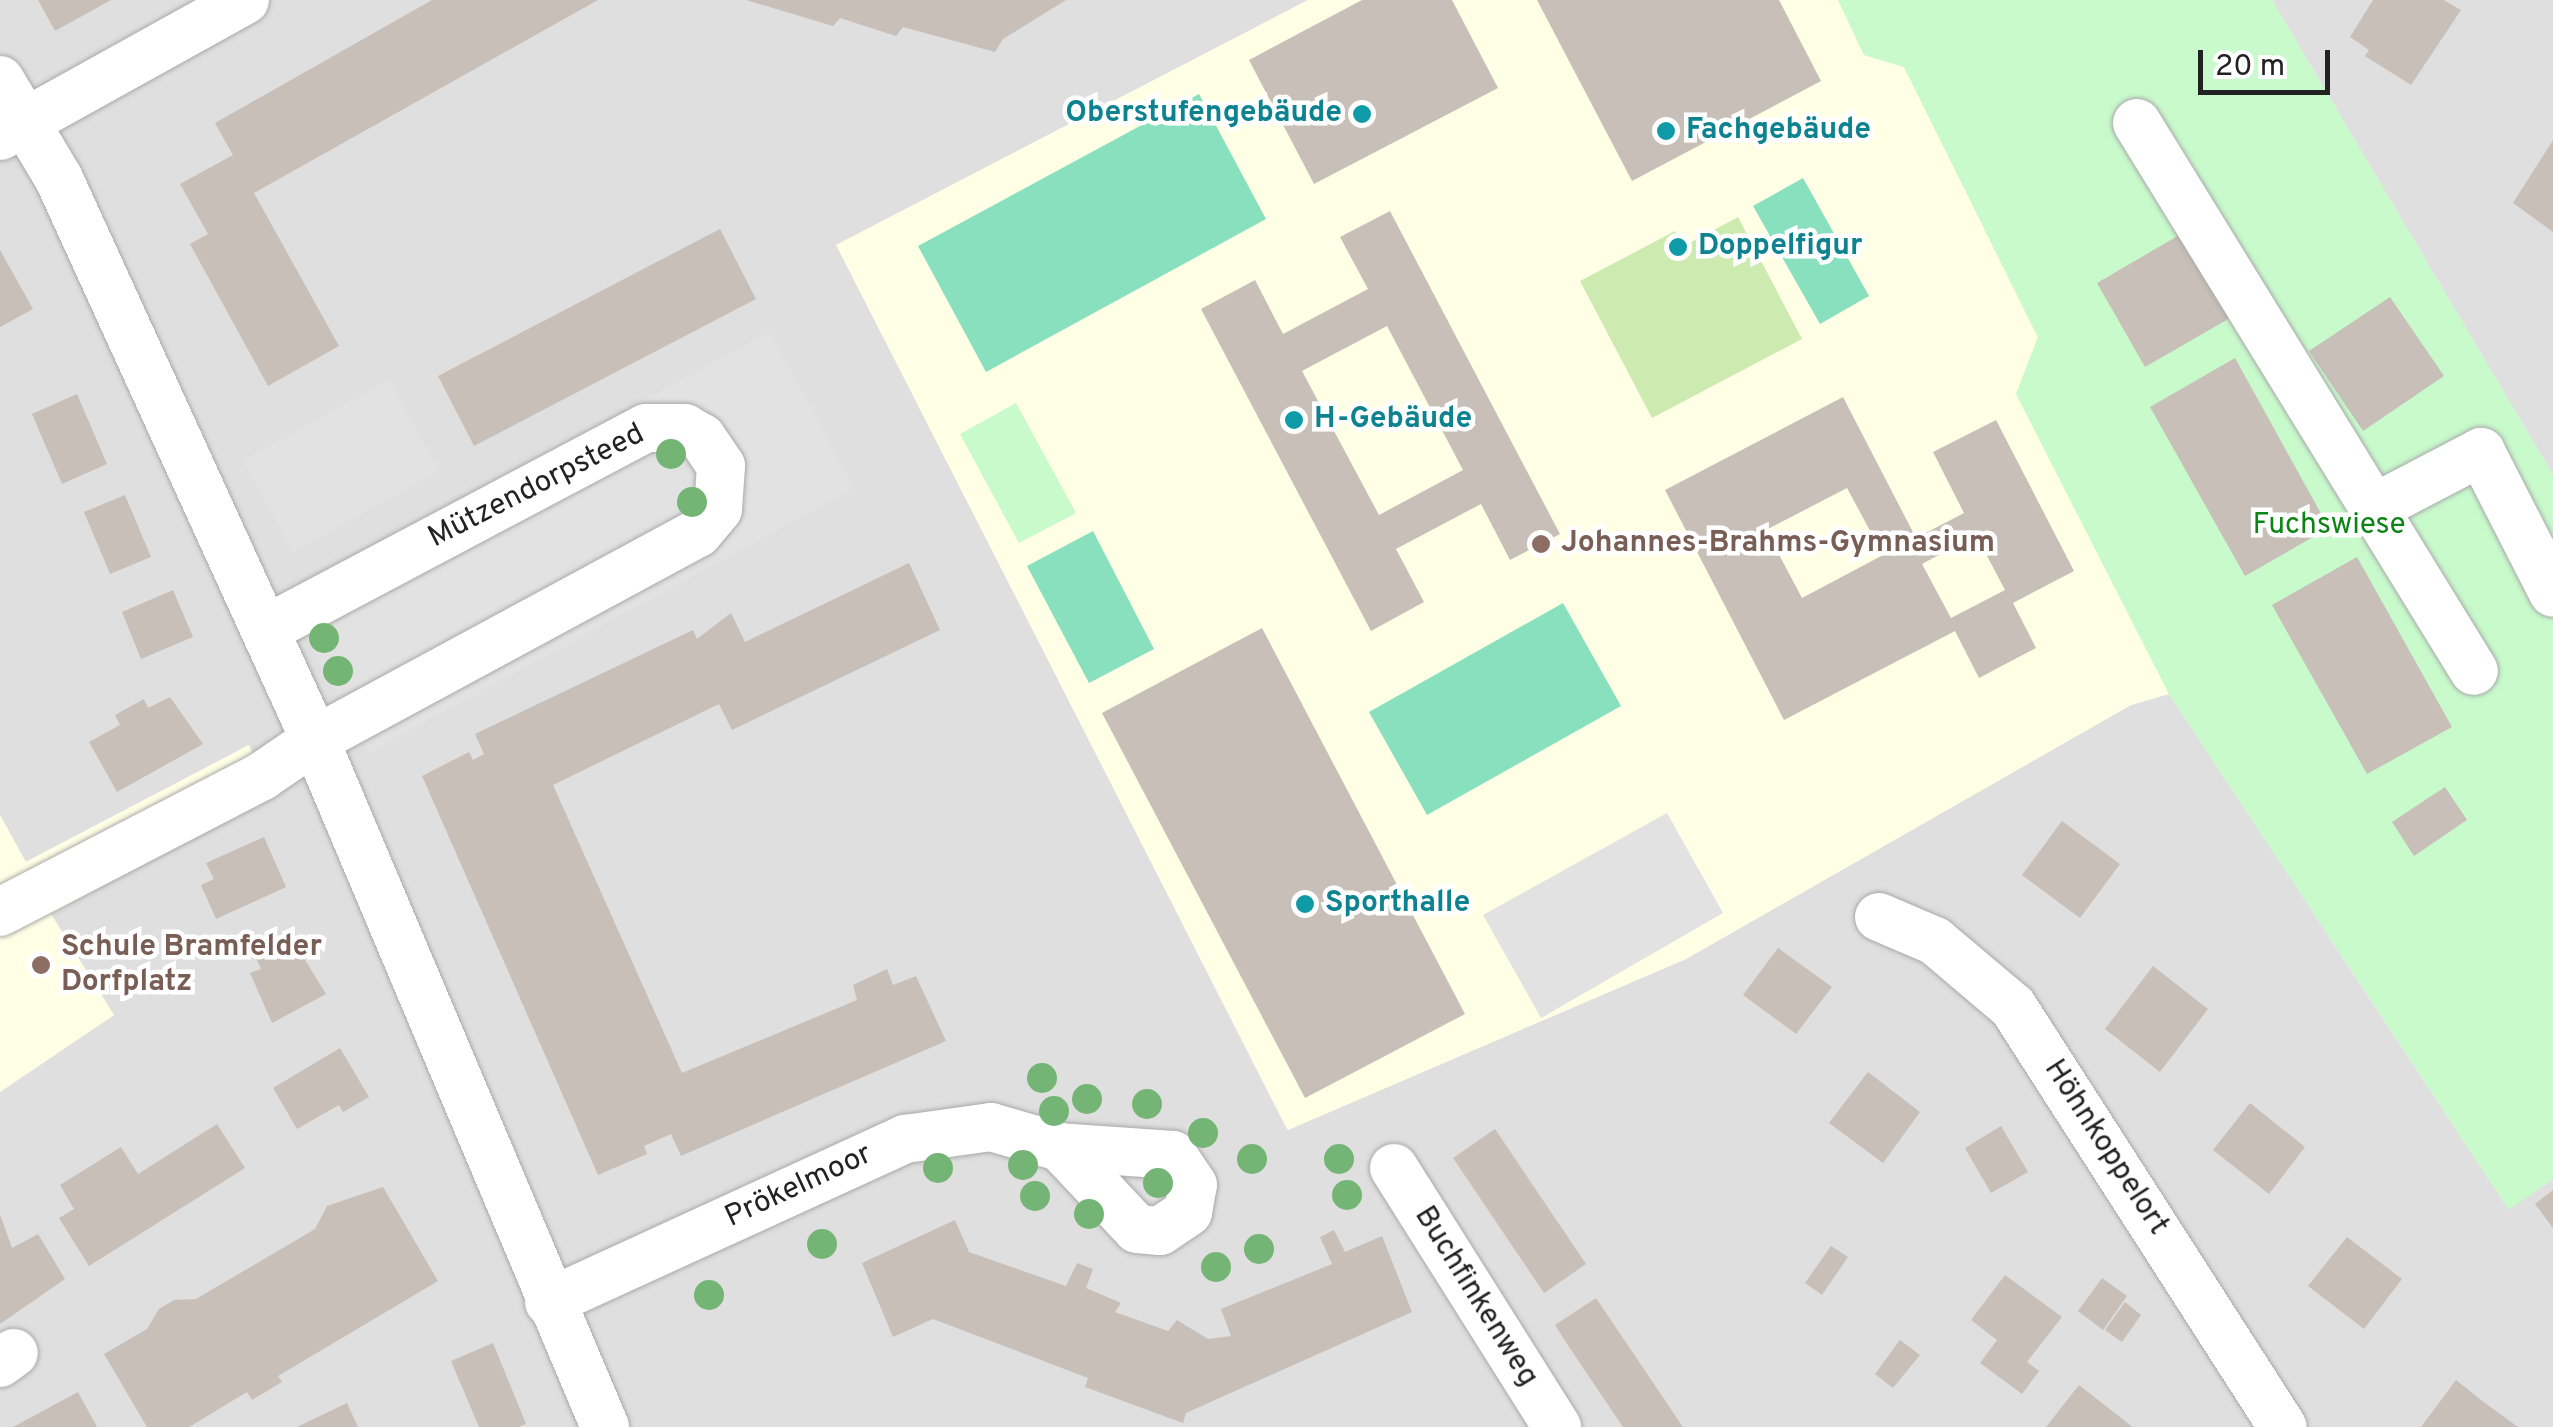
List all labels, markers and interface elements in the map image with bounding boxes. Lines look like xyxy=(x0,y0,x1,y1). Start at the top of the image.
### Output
scale bar xyxy=(2203,30,2336,92)
text: 20 m xyxy=(2215,49,2285,86)
place label: Oberstufengebäude xyxy=(1065,96,1342,132)
marker: Oberstufengebäude xyxy=(1351,103,1373,125)
place label: Fachgebäude xyxy=(1686,113,1871,149)
marker: Fachgebäude xyxy=(1655,120,1677,142)
place label: Doppelfigur xyxy=(1698,229,1863,265)
marker: Doppelfigur xyxy=(1667,236,1689,258)
place label: H-Gebäude xyxy=(1314,402,1472,438)
marker: H-Gebäude xyxy=(1283,409,1305,431)
street label: Mützendorpsteed xyxy=(423,417,651,557)
park label: Fuchswiese xyxy=(2252,508,2406,544)
place label: Johannes-Brahms-Gymnasium xyxy=(1561,526,1995,562)
marker: Johannes-Brahms-Gymnasium xyxy=(1530,533,1552,555)
place label: Sporthalle xyxy=(1325,886,1470,922)
marker: Sporthalle xyxy=(1294,893,1316,915)
place label: Schule Bramfelder Dorfplatz xyxy=(61,930,322,1000)
marker: Schule Bramfelder Dorfplatz xyxy=(30,954,52,976)
street label: Höhnkoppelort xyxy=(2035,1054,2175,1242)
street label: Prökelmoor xyxy=(720,1137,878,1237)
street label: Buchfinkenweg xyxy=(1405,1200,1545,1394)

